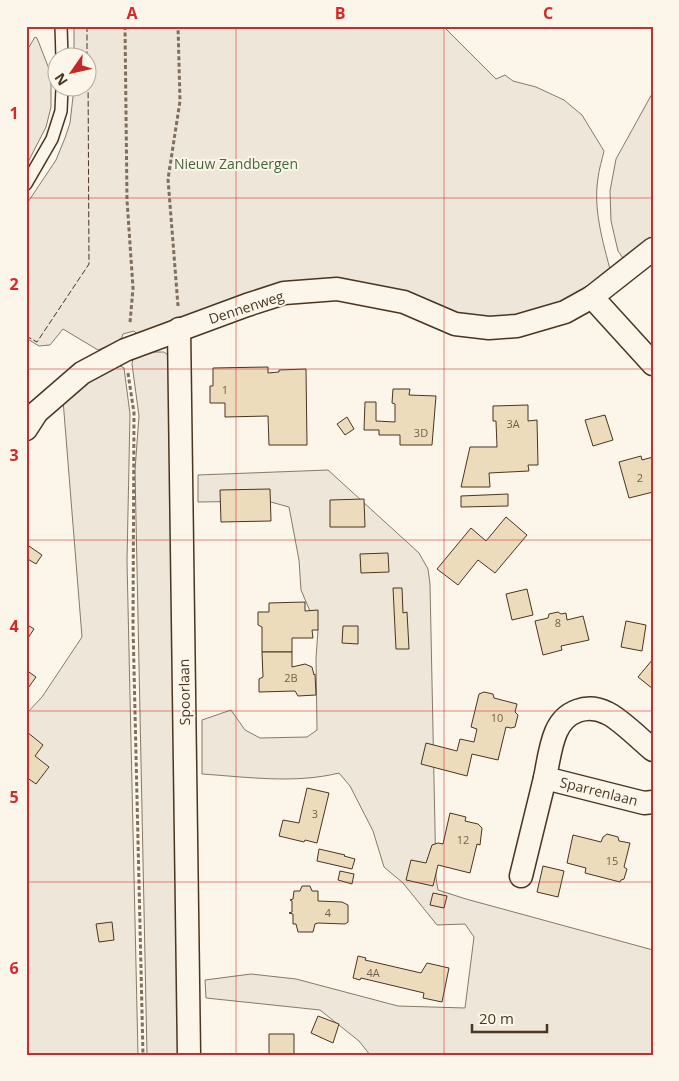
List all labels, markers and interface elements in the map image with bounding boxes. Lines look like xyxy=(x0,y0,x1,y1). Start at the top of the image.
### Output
text: A xyxy=(126,2,138,24)
text: B xyxy=(335,2,345,24)
text: C xyxy=(543,2,553,24)
north arrow xyxy=(48,48,98,98)
text: N xyxy=(50,70,72,90)
text: 1 xyxy=(9,102,19,124)
park label: Nieuw Zandbergen xyxy=(174,154,298,173)
text: 2 xyxy=(9,273,19,295)
street label: Dennenweg xyxy=(206,286,286,328)
house number: 1 xyxy=(222,382,228,397)
house number: 3A xyxy=(506,416,520,431)
house number: 3D xyxy=(414,425,428,440)
text: 3 xyxy=(9,444,19,466)
house number: 2 xyxy=(637,470,643,485)
text: 4 xyxy=(9,615,19,637)
house number: 8 xyxy=(555,615,561,630)
street label: Spoorlaan xyxy=(174,659,194,725)
house number: 2B xyxy=(284,670,298,685)
house number: 10 xyxy=(491,710,503,725)
street label: Sparrenlaan xyxy=(558,772,640,810)
text: 5 xyxy=(9,786,19,808)
house number: 3 xyxy=(312,806,318,821)
house number: 12 xyxy=(457,832,469,847)
house number: 15 xyxy=(606,853,618,868)
house number: 4 xyxy=(325,905,332,920)
text: 6 xyxy=(9,957,19,979)
house number: 4A xyxy=(366,965,380,980)
scale bar xyxy=(472,1001,546,1033)
text: 20 m xyxy=(479,1008,514,1028)

